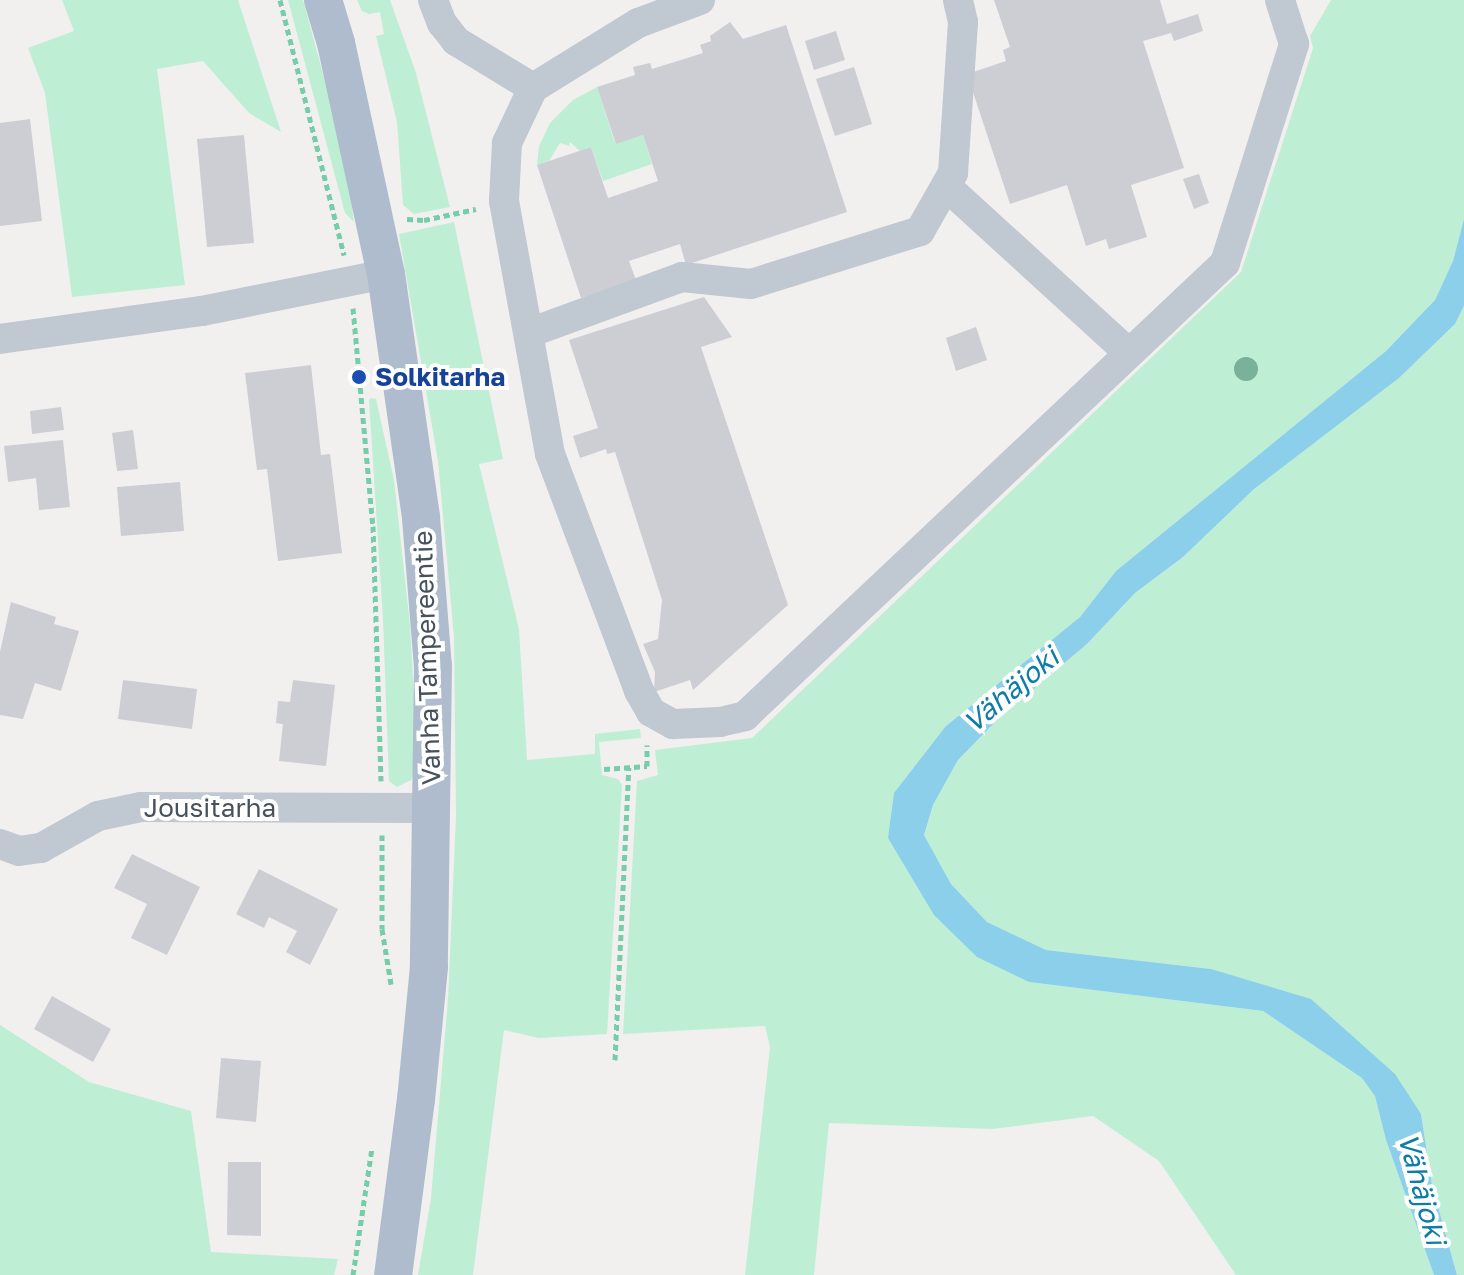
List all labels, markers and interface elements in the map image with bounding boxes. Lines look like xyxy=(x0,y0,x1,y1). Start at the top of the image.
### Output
place label: Solkitarha xyxy=(375,361,505,393)
marker: Solkitarha xyxy=(350,368,368,386)
street label: Vanha Tampereentie xyxy=(407,530,447,786)
water label: Vähäjoki xyxy=(957,641,1065,739)
street label: Jousitarha xyxy=(144,792,276,824)
water label: Vähäjoki xyxy=(1391,1130,1453,1248)

